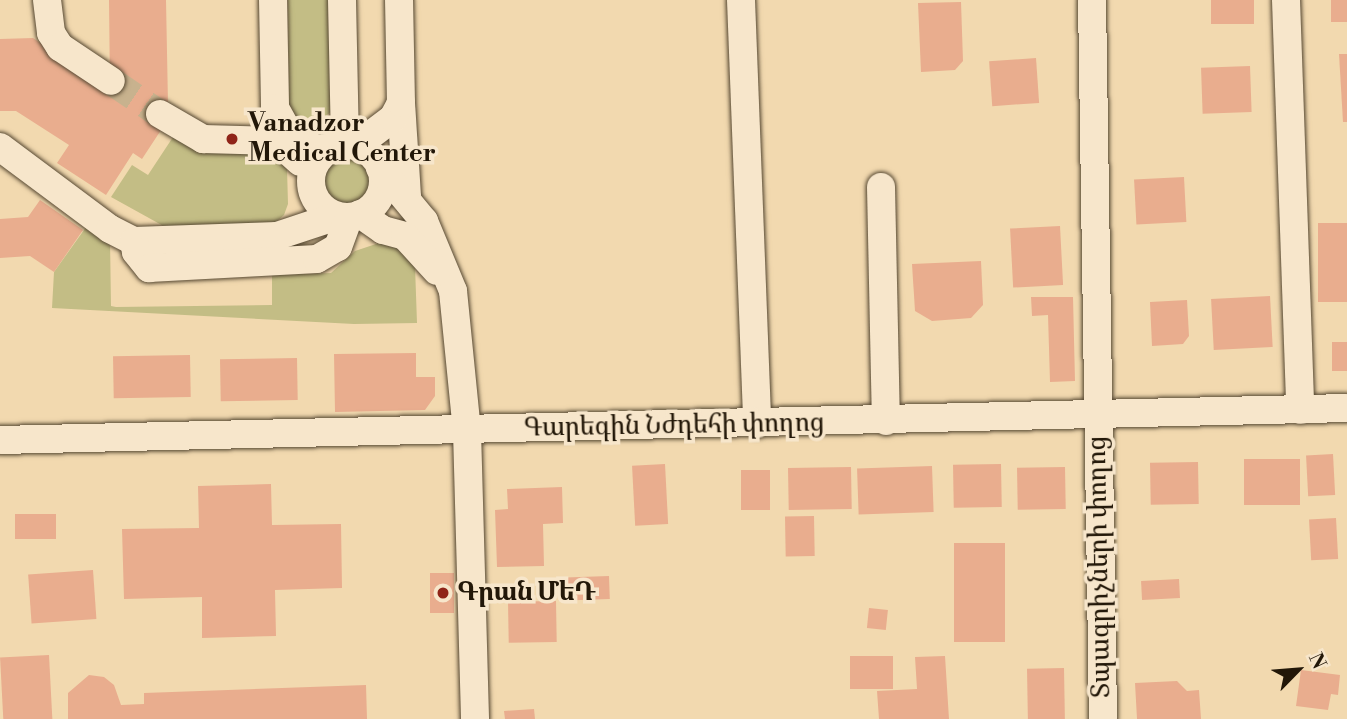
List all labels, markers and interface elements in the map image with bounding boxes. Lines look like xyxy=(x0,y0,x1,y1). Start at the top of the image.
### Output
place label: Vanadzor Medical Center xyxy=(248,108,436,170)
marker: Vanadzor Medical Center xyxy=(222,129,242,149)
street label: Գարեգին Նժդեհի փողոց xyxy=(523,408,825,444)
street label: Տպագրիչների փողոց xyxy=(1082,436,1118,698)
place label: Գրան ՄեԴ xyxy=(457,577,596,609)
marker: Գրան ՄեԴ xyxy=(435,585,451,601)
north arrow xyxy=(1263,635,1333,705)
text: N xyxy=(1303,649,1331,673)

